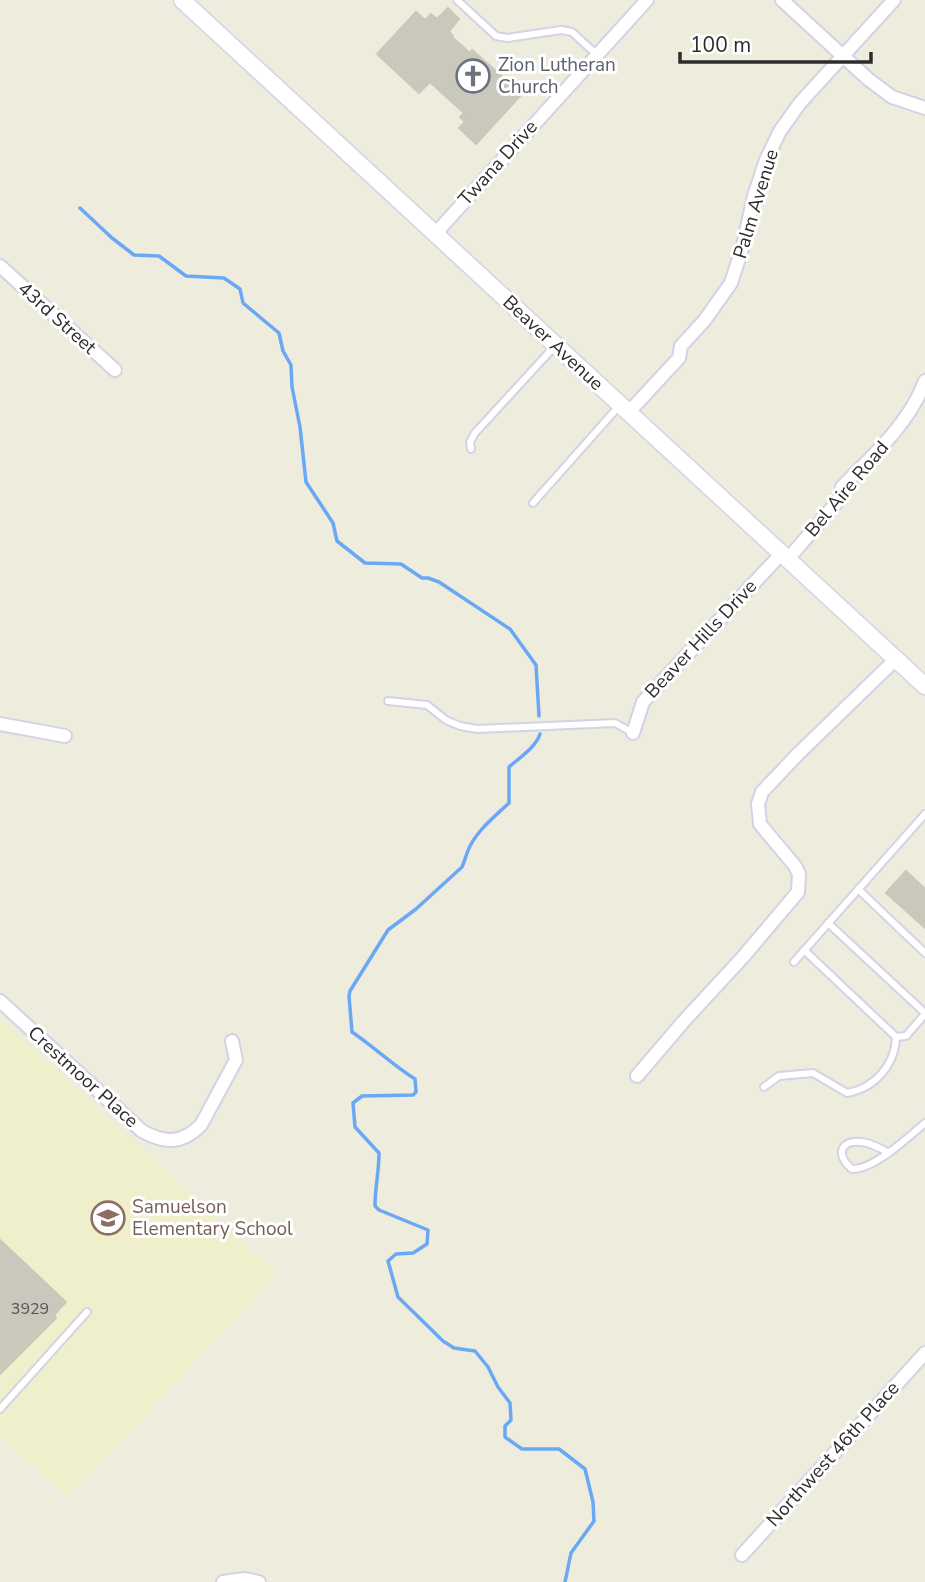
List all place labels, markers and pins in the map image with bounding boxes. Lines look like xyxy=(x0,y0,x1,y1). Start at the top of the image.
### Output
place label: Zion Lutheran Church xyxy=(498,52,616,100)
church icon: Zion Lutheran Church xyxy=(454,57,492,95)
place label: Samuelson Elementary School xyxy=(132,1194,293,1242)
school or university icon: Samuelson Elementary School xyxy=(89,1199,127,1237)

